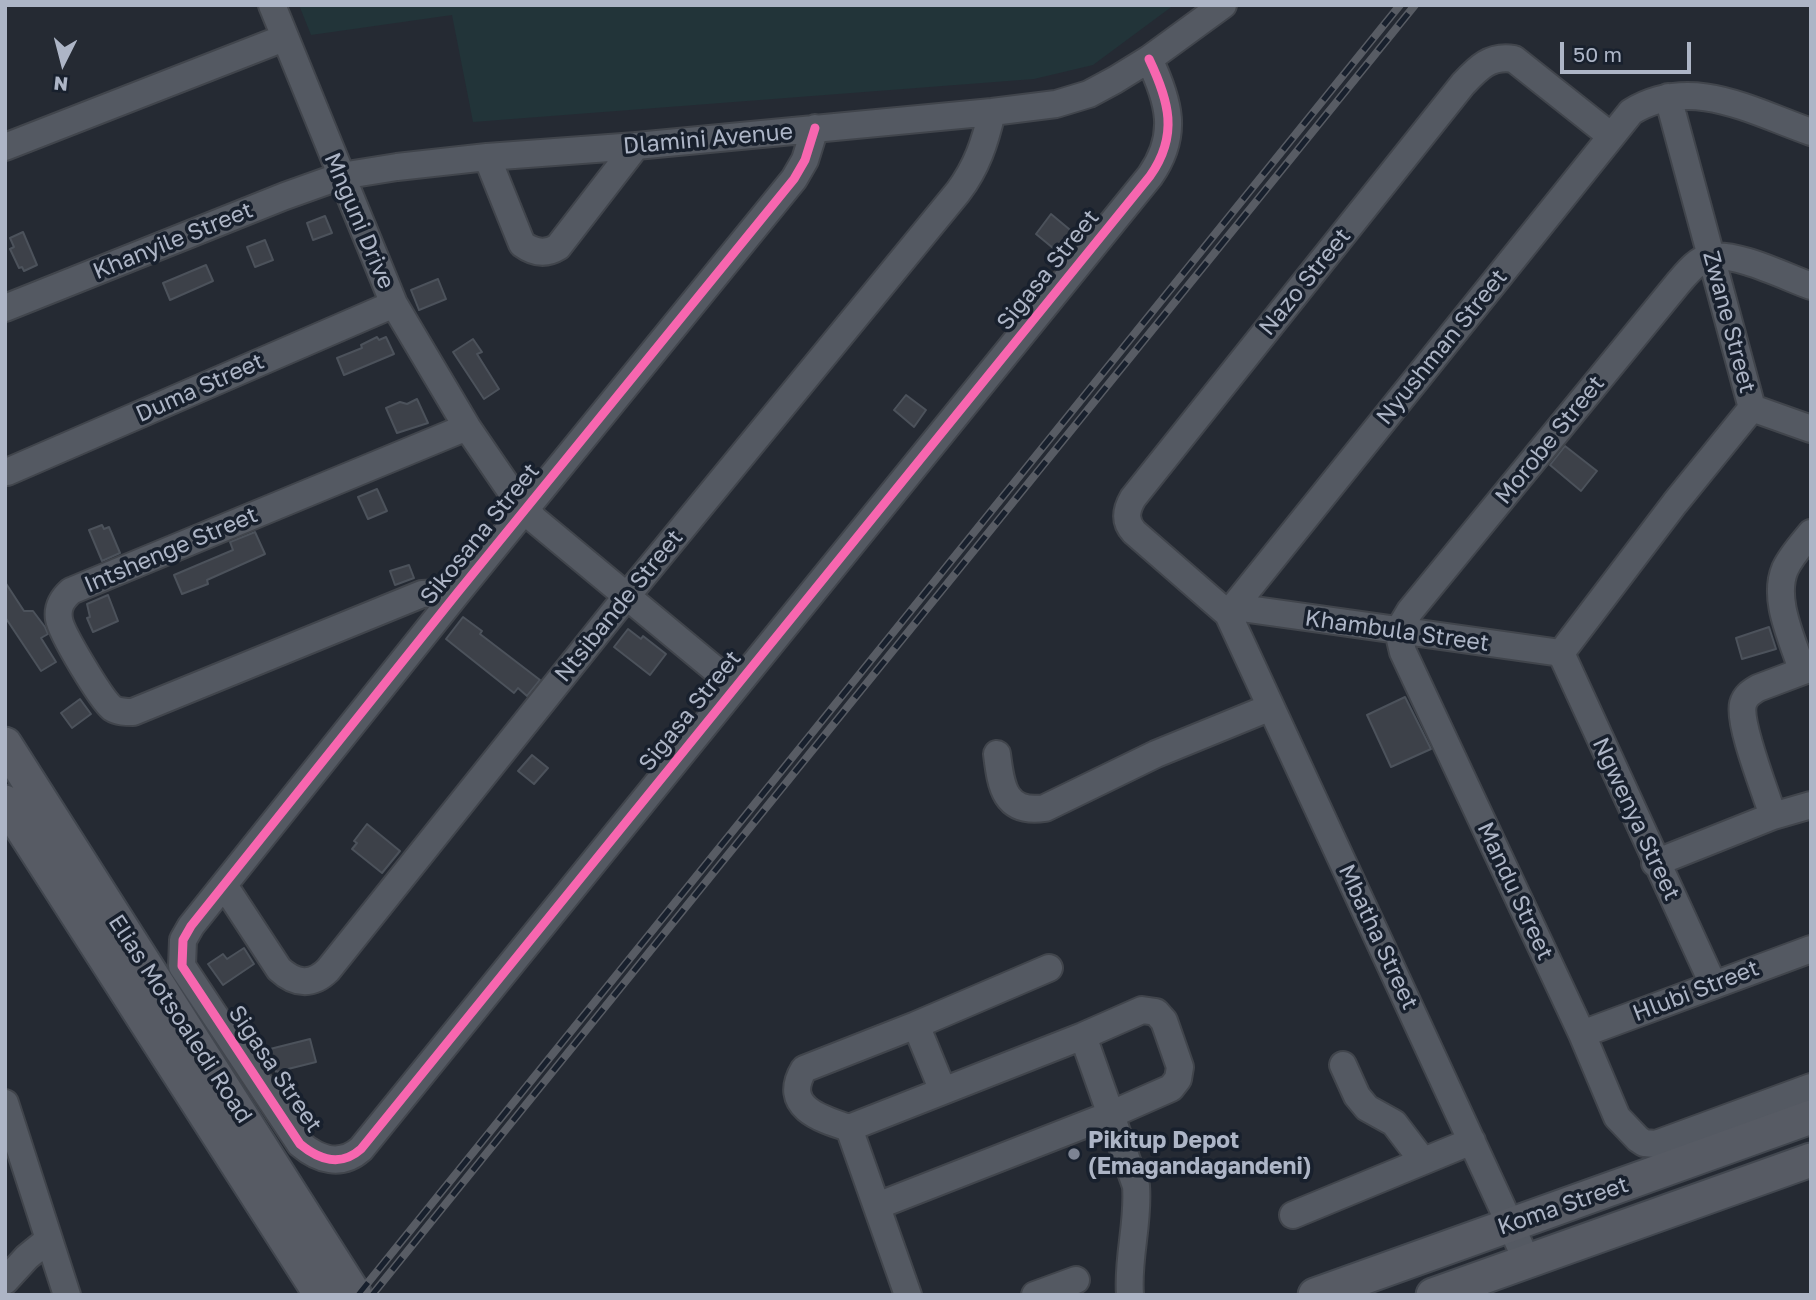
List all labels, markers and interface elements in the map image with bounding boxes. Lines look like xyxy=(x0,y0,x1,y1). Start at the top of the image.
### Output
north arrow xyxy=(28,28,98,98)
scale bar xyxy=(1564,28,1695,72)
text: 50 m xyxy=(1573,41,1622,67)
text: N xyxy=(52,72,69,97)
street label: Dlamini Avenue xyxy=(622,118,794,160)
street label: Mnguni Drive xyxy=(318,149,400,293)
street label: Khanyile Street xyxy=(89,196,257,286)
street label: Sigasa Street xyxy=(991,204,1105,336)
street label: Nazo Street xyxy=(1253,223,1357,341)
street label: Zwane Street xyxy=(1697,248,1761,396)
street label: Nyushman Street xyxy=(1371,264,1513,430)
street label: Duma Street xyxy=(132,347,268,429)
street label: Morobe Street xyxy=(1490,370,1610,510)
street label: Sikosana Street xyxy=(415,458,545,610)
street label: Intshenge Street xyxy=(80,501,262,599)
street label: Ntsibande Street xyxy=(549,524,689,688)
street label: Khambula Street xyxy=(1303,604,1491,658)
street label: Sigasa Street xyxy=(633,645,747,777)
street label: Ngwenya Street xyxy=(1586,733,1686,905)
street label: Mandu Street xyxy=(1471,818,1559,964)
street label: Mbatha Street xyxy=(1332,860,1424,1014)
street label: Elias Motsoaledi Road xyxy=(102,910,258,1128)
street label: Hlubi Street xyxy=(1629,954,1763,1028)
street label: Sigasa Street xyxy=(222,1000,328,1138)
place label: Pikitup Depot (Emagandagandeni) xyxy=(1088,1127,1312,1181)
marker: Pikitup Depot (Emagandagandeni) xyxy=(1066,1146,1082,1162)
street label: Koma Street xyxy=(1494,1171,1632,1241)

